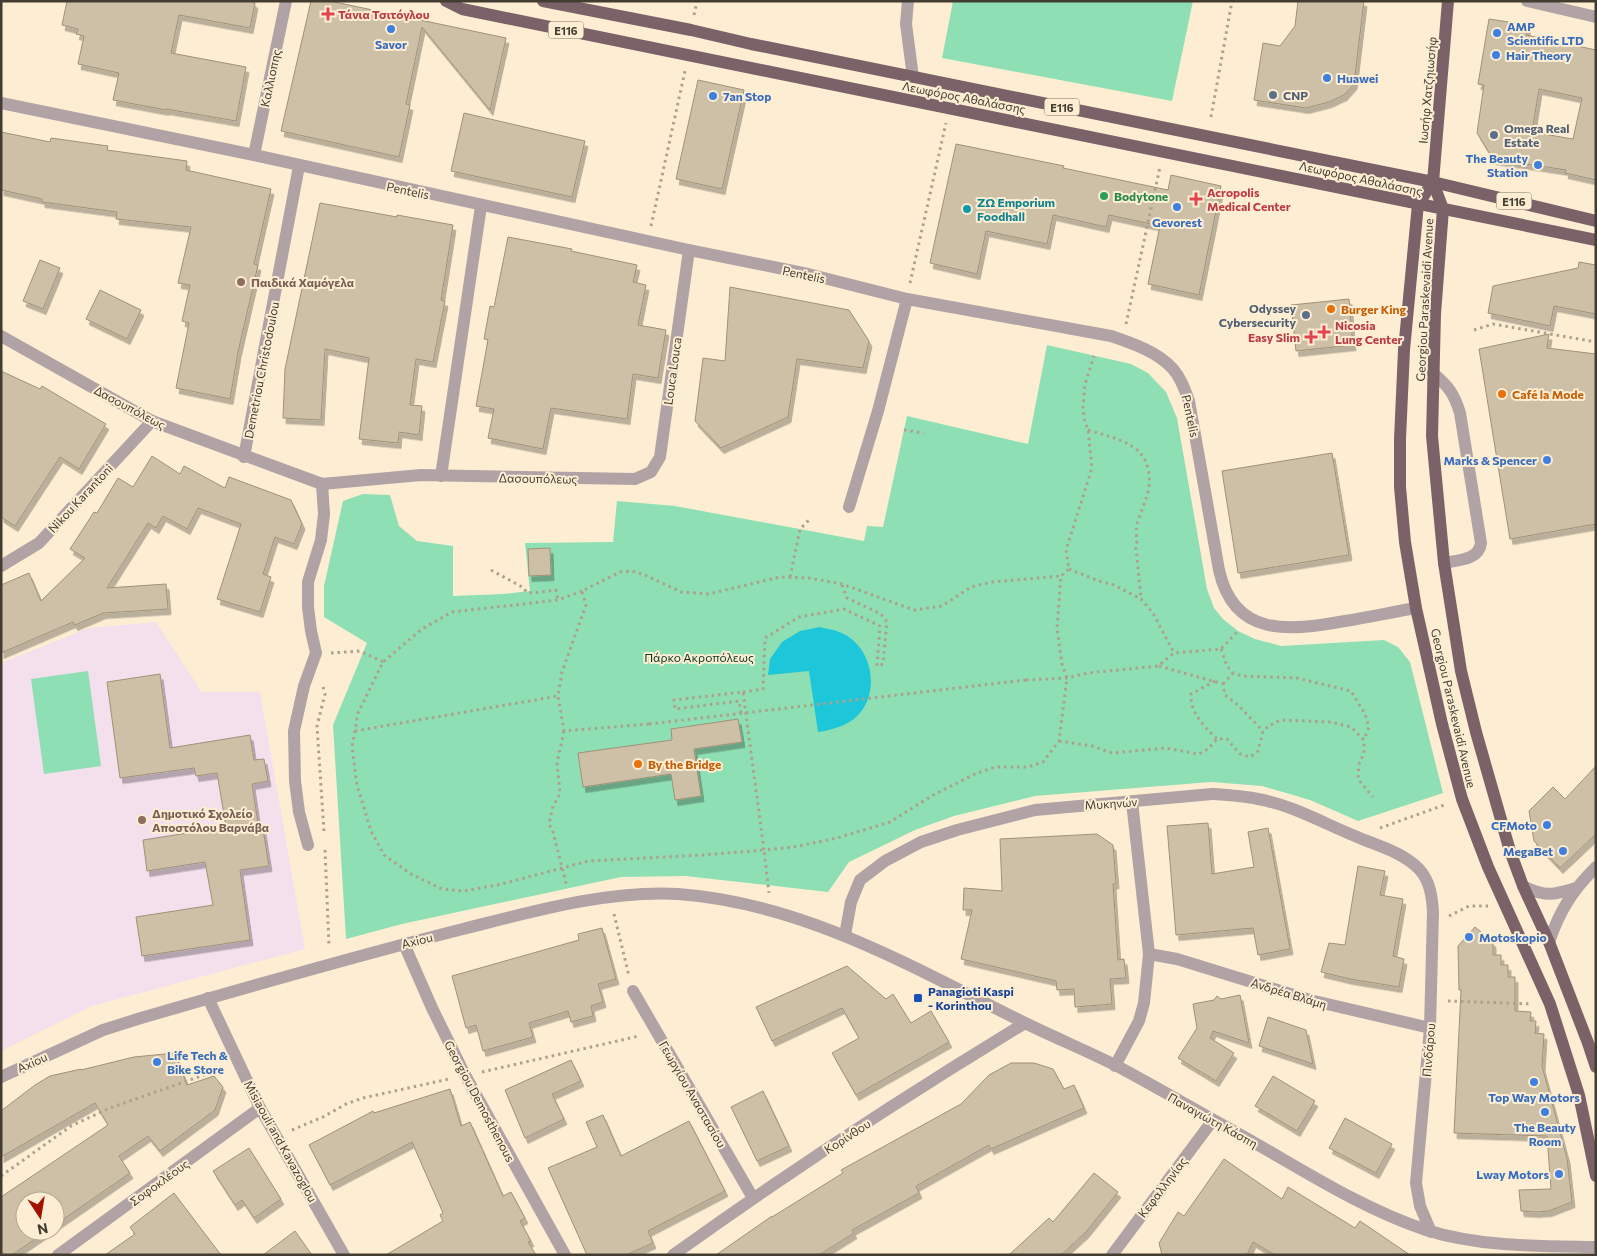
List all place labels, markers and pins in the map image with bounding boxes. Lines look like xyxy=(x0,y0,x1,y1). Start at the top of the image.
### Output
place label: Τάνια Τσιτόγλου xyxy=(338,7,430,21)
marker: Τάνια Τσιτόγλου xyxy=(322,8,334,20)
place label: AMP Scientific LTD xyxy=(1507,19,1584,47)
marker: Savor xyxy=(385,23,397,35)
marker: AMP Scientific LTD xyxy=(1491,27,1503,39)
place label: Savor xyxy=(375,37,407,51)
place label: Hair Theory xyxy=(1506,48,1572,62)
marker: Hair Theory xyxy=(1490,49,1502,61)
place label: Huawei xyxy=(1337,71,1378,85)
marker: Huawei xyxy=(1321,72,1333,84)
place label: CNP xyxy=(1283,88,1308,102)
place label: 7an Stop xyxy=(723,89,771,103)
marker: CNP xyxy=(1267,89,1279,101)
marker: 7an Stop xyxy=(707,90,719,102)
place label: Omega Real Estate xyxy=(1504,121,1570,149)
marker: Omega Real Estate xyxy=(1488,129,1500,141)
place label: The Beauty Station xyxy=(1466,151,1528,179)
marker: The Beauty Station xyxy=(1532,159,1544,171)
place label: Acropolis Medical Center xyxy=(1207,185,1291,213)
place label: Bodytone xyxy=(1114,189,1168,203)
marker: Bodytone xyxy=(1098,190,1110,202)
marker: Acropolis Medical Center xyxy=(1189,192,1203,206)
place label: ΖΩ Emporium Foodhall xyxy=(977,195,1055,223)
marker: Gevorest xyxy=(1171,201,1183,213)
marker: ΖΩ Emporium Foodhall xyxy=(961,203,973,215)
place label: Gevorest xyxy=(1152,215,1202,229)
place label: Παιδικά Χαμόγελα xyxy=(251,275,354,289)
marker: Παιδικά Χαμόγελα xyxy=(235,276,247,288)
place label: Odyssey Cybersecurity xyxy=(1219,301,1296,329)
place label: Burger King xyxy=(1341,302,1406,316)
marker: Burger King xyxy=(1325,303,1337,315)
marker: Odyssey Cybersecurity xyxy=(1300,309,1312,321)
place label: Nicosia Lung Center xyxy=(1335,318,1402,346)
marker: Nicosia Lung Center xyxy=(1317,325,1331,339)
place label: Easy Slim xyxy=(1248,330,1300,344)
marker: Easy Slim xyxy=(1304,330,1318,344)
place label: Café la Mode xyxy=(1512,387,1584,401)
marker: Café la Mode xyxy=(1496,388,1508,400)
place label: Marks & Spencer xyxy=(1443,453,1537,467)
marker: Marks & Spencer xyxy=(1541,454,1553,466)
place label: By the Bridge xyxy=(648,757,721,771)
marker: By the Bridge xyxy=(632,758,644,770)
place label: Δημοτικό Σχολείο Αποστόλου Βαρνάβα xyxy=(152,806,269,834)
marker: Δημοτικό Σχολείο Αποστόλου Βαρνάβα xyxy=(136,814,148,826)
place label: CFMoto xyxy=(1491,818,1537,832)
marker: CFMoto xyxy=(1541,819,1553,831)
place label: MegaBet xyxy=(1503,844,1553,858)
marker: MegaBet xyxy=(1557,845,1569,857)
place label: Motoskopio xyxy=(1479,930,1547,944)
marker: Motoskopio xyxy=(1463,931,1475,943)
place label: Panagioti Kaspi - Korinthou xyxy=(928,984,1014,1012)
marker: Panagioti Kaspi - Korinthou xyxy=(912,992,924,1004)
place label: Life Tech & Bike Store xyxy=(167,1048,229,1076)
marker: Life Tech & Bike Store xyxy=(151,1056,163,1068)
marker: Top Way Motors xyxy=(1528,1076,1540,1088)
place label: Top Way Motors xyxy=(1488,1090,1580,1104)
marker: The Beauty Room xyxy=(1539,1106,1551,1118)
place label: The Beauty Room xyxy=(1514,1120,1577,1148)
place label: Lway Motors xyxy=(1476,1167,1549,1181)
marker: Lway Motors xyxy=(1553,1168,1565,1180)

